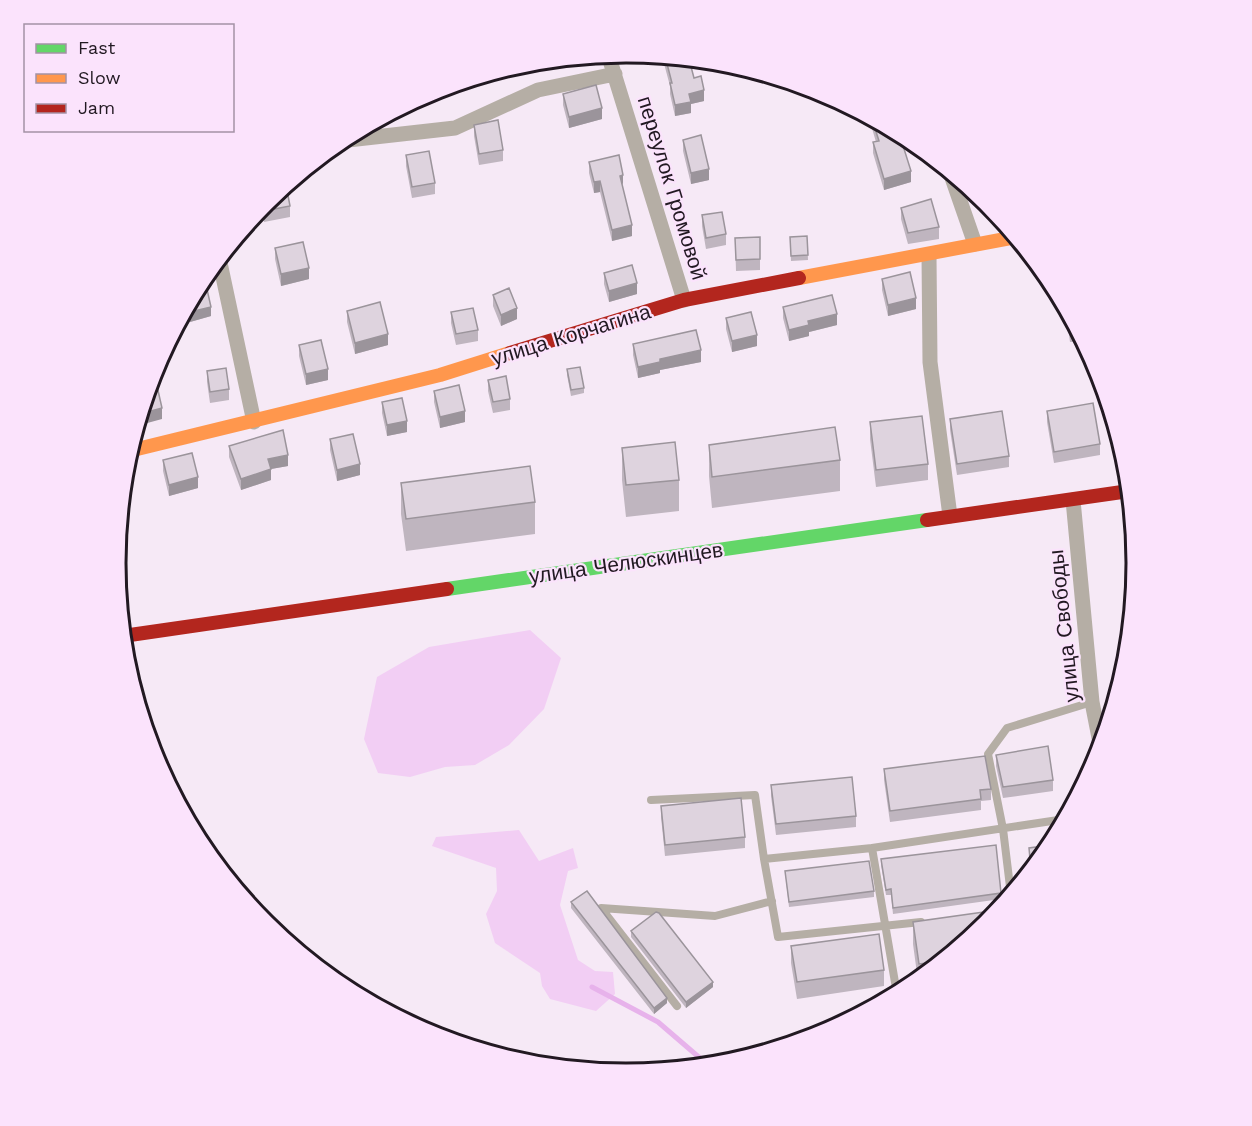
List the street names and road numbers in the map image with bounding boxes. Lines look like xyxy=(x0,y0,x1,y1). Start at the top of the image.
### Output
street label: переулок Громовой xyxy=(633,93,712,283)
street label: улица Корчагина xyxy=(488,298,654,371)
street label: улица Челюскинцев xyxy=(527,537,724,588)
street label: улица Свободы xyxy=(1043,549,1084,704)

